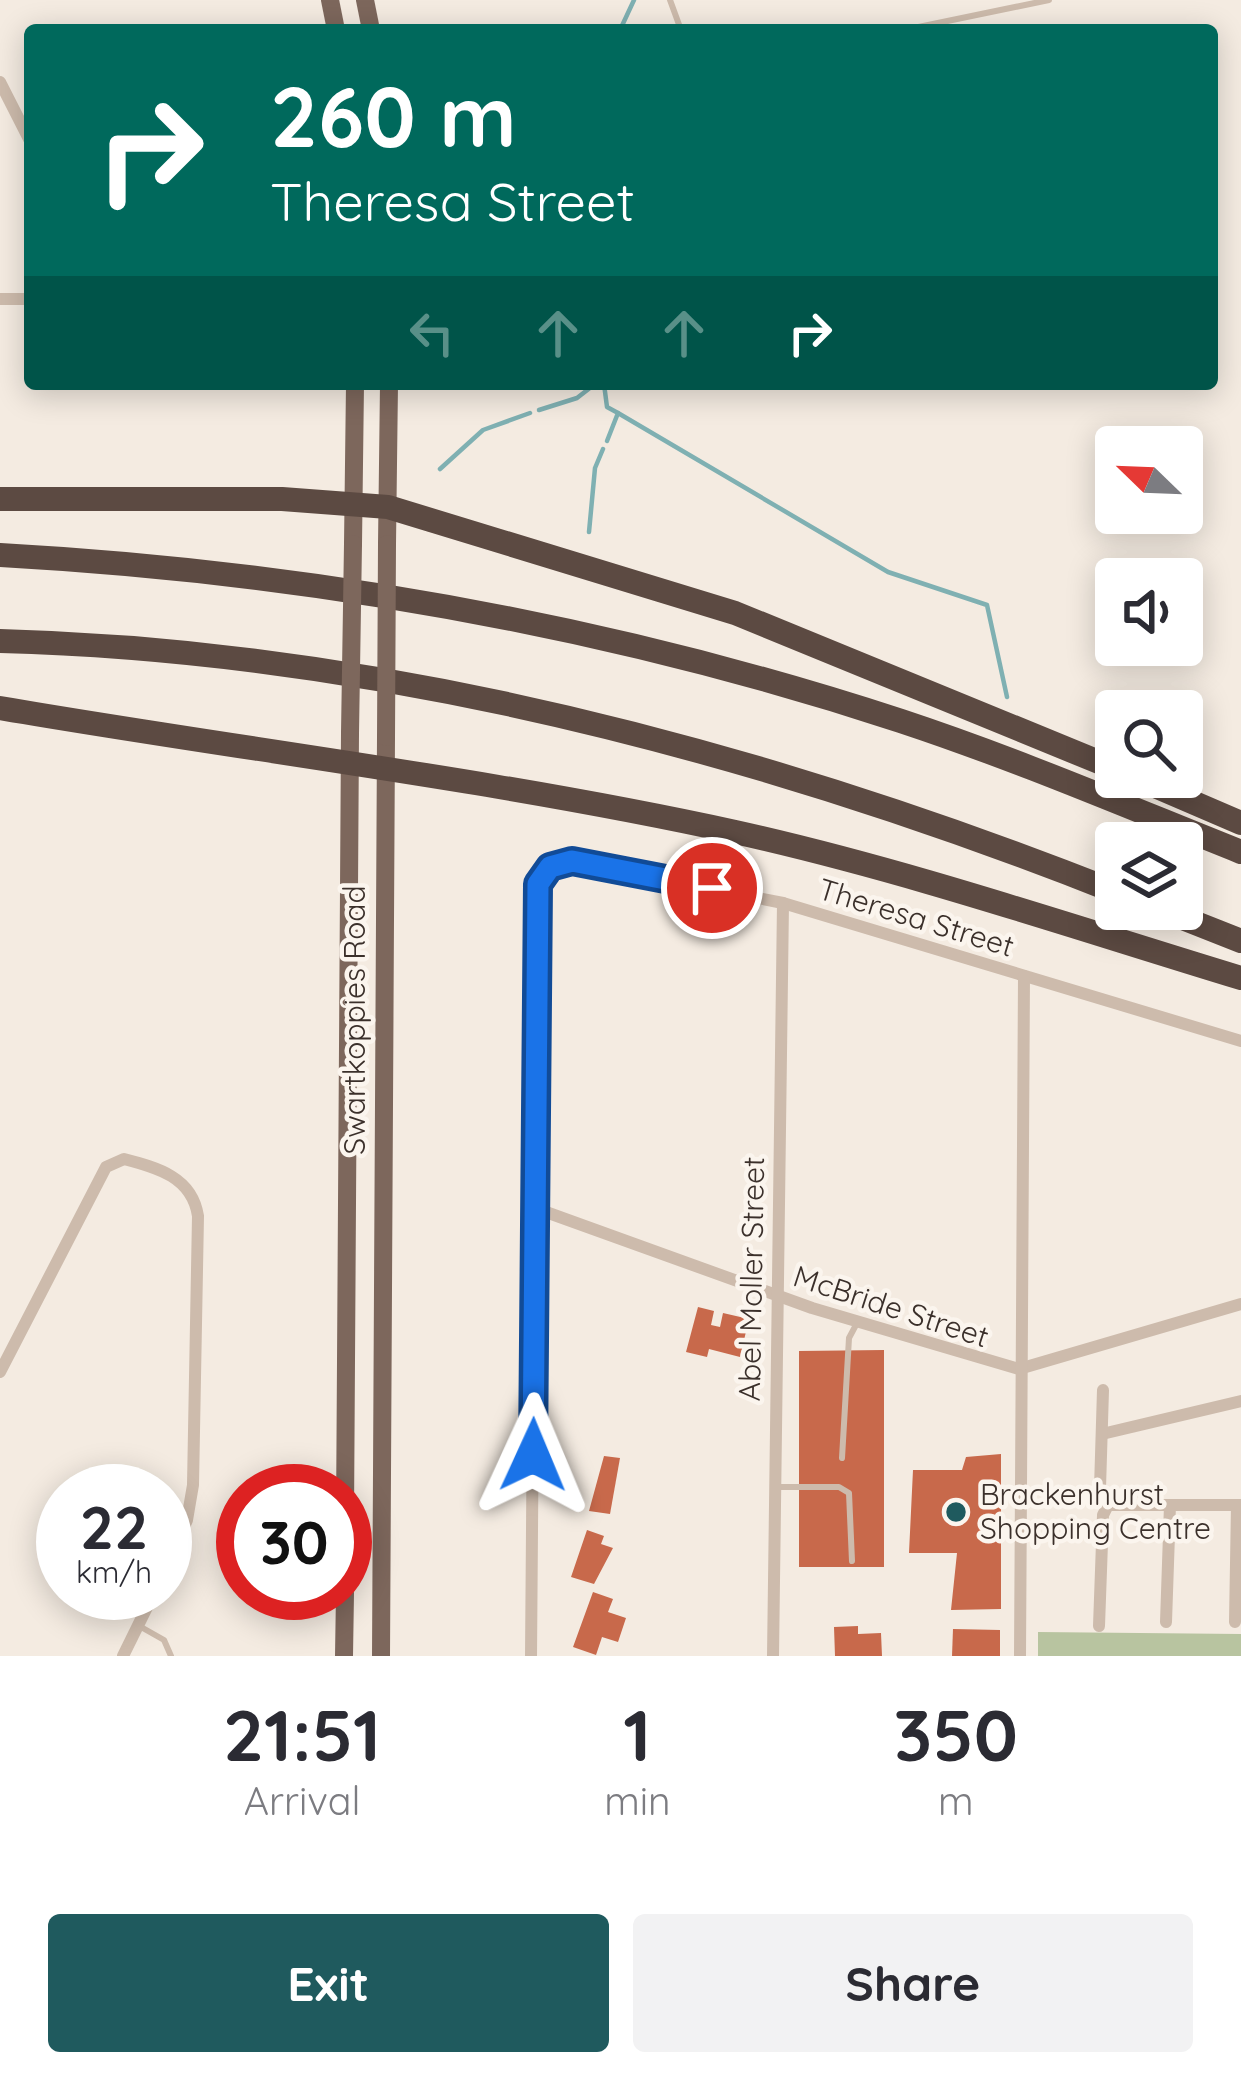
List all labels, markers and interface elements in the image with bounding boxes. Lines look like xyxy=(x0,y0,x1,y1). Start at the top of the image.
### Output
text: 260 m xyxy=(270,63,517,168)
icon: right xyxy=(72,72,228,228)
text: Theresa Street xyxy=(270,167,635,235)
icon: left xyxy=(399,300,465,366)
icon: ahead xyxy=(525,300,591,366)
icon: ahead xyxy=(651,300,717,366)
icon: right xyxy=(777,300,843,366)
north arrow xyxy=(1095,426,1203,534)
map controls xyxy=(1095,426,1203,930)
button: sound xyxy=(1095,558,1203,666)
button: search xyxy=(1095,690,1203,798)
button: layers xyxy=(1095,822,1203,930)
pin xyxy=(661,837,763,939)
icon: arrive xyxy=(679,855,745,921)
street label: Theresa Street xyxy=(814,869,1019,965)
street label: Swartkoppies Road xyxy=(335,885,373,1155)
street label: Abel Moller Street xyxy=(730,1156,772,1402)
street label: McBride Street xyxy=(789,1257,994,1356)
position arrow xyxy=(470,1392,596,1518)
speed limit sign: 30 xyxy=(216,1464,372,1620)
place label: Brackenhurst Shopping Centre xyxy=(980,1475,1211,1547)
text: 22 xyxy=(80,1489,148,1564)
marker: Brackenhurst Shopping Centre xyxy=(943,1499,969,1525)
text: km/h xyxy=(76,1553,152,1591)
text: 21:51 xyxy=(223,1689,381,1779)
text: 1 xyxy=(623,1689,651,1779)
text: 350 xyxy=(894,1689,1018,1779)
text: Arrival xyxy=(244,1776,360,1825)
text: min xyxy=(604,1776,671,1825)
text: m xyxy=(938,1776,974,1825)
button: Exit xyxy=(48,1914,609,2052)
button: Share xyxy=(633,1914,1193,2052)

